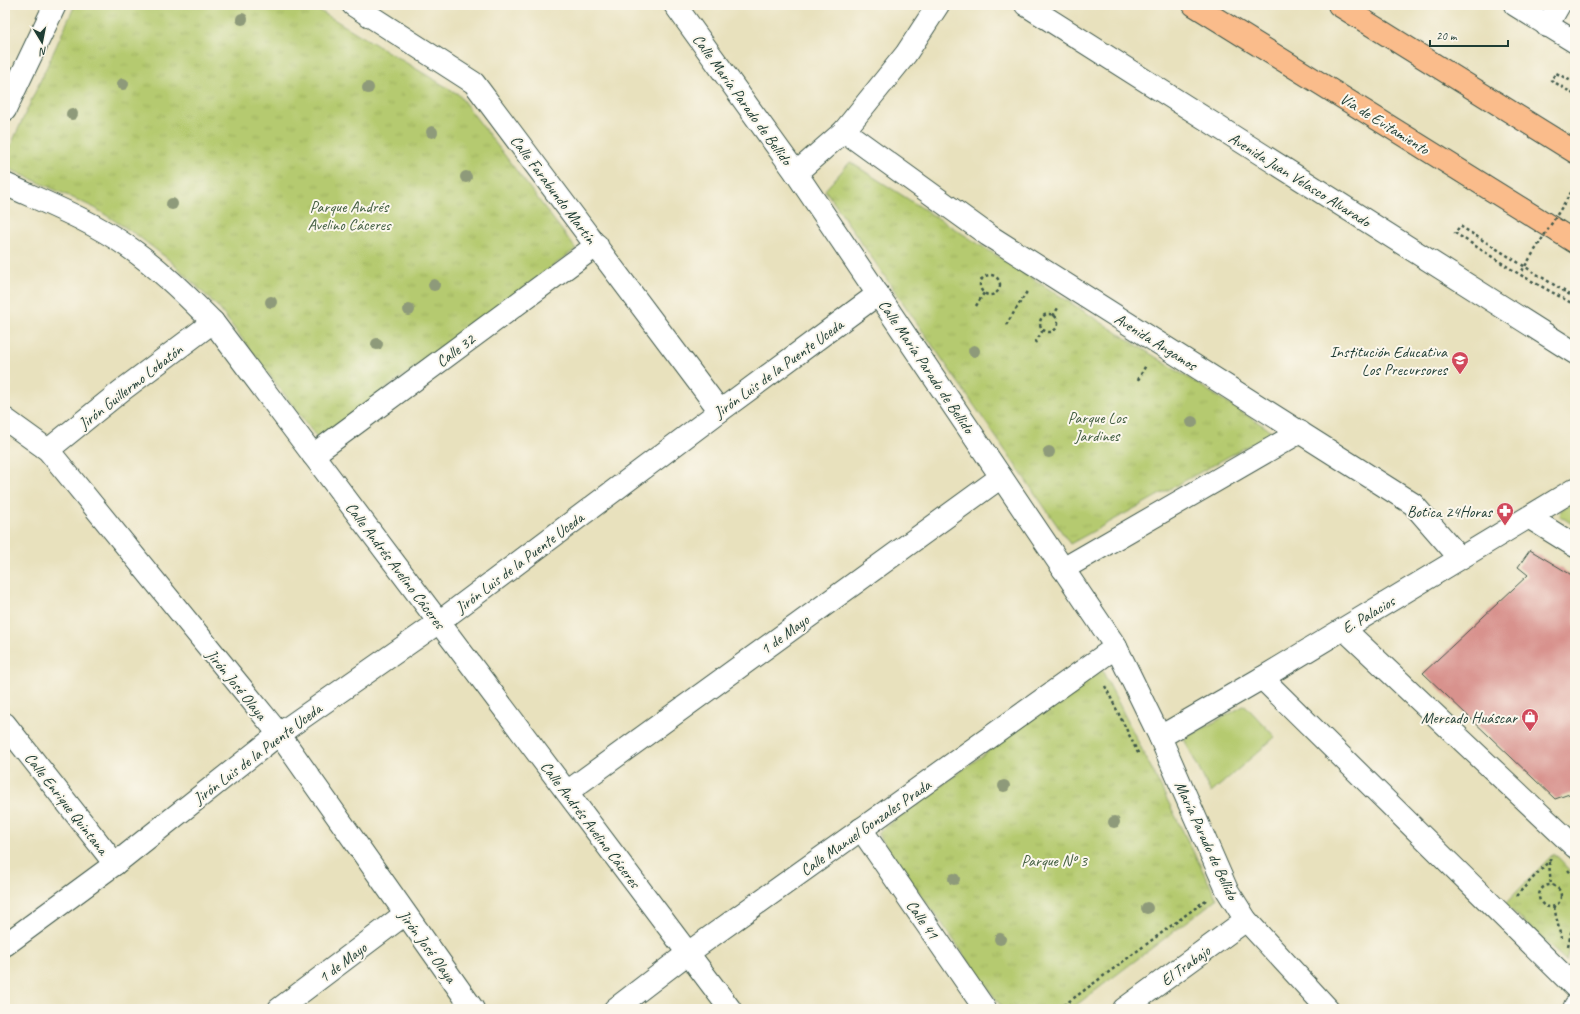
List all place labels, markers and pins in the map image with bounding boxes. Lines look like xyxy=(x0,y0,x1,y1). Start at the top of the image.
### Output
place label: Institución Educativa Los Precursores xyxy=(1330,342,1449,380)
school or university icon: Institución Educativa Los Precursores xyxy=(1450,350,1470,375)
pharmacy icon: Botica 24Horas xyxy=(1495,501,1515,526)
place label: Botica 24Horas xyxy=(1407,502,1494,522)
shop icon: Mercado Huáscar xyxy=(1520,707,1540,732)
place label: Mercado Huáscar xyxy=(1421,708,1518,728)

